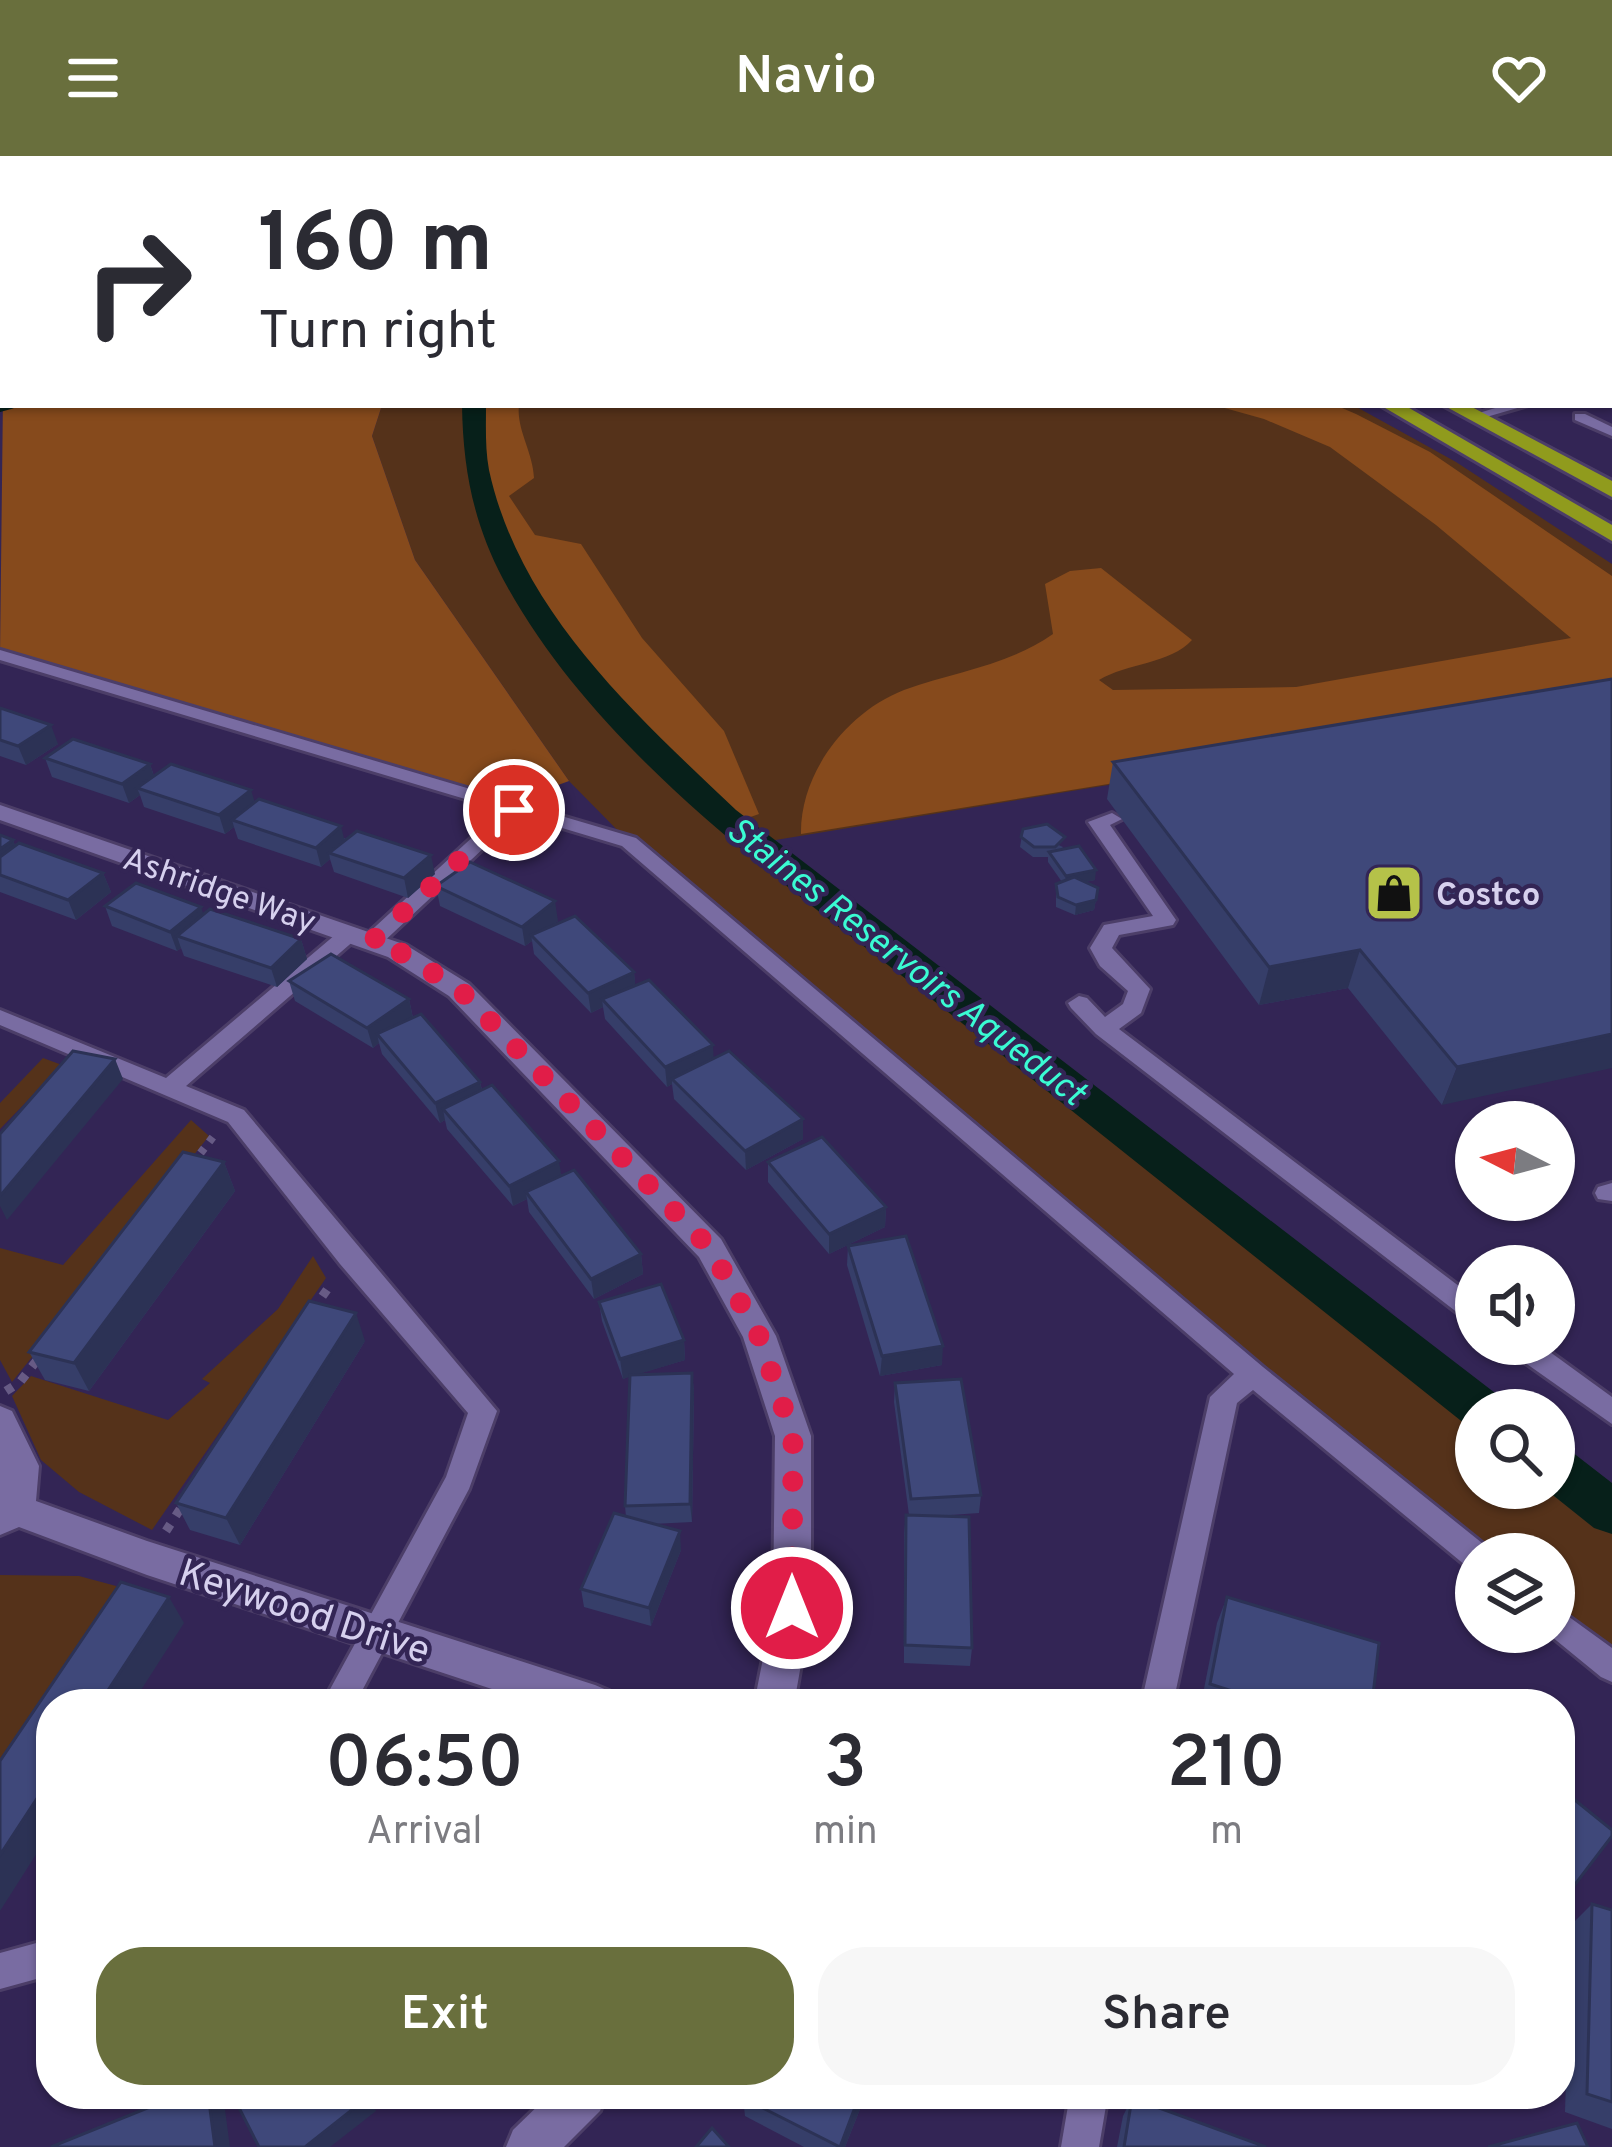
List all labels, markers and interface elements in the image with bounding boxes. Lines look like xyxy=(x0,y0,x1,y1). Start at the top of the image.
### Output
text: Navio xyxy=(735,44,877,113)
icon: menu xyxy=(60,45,126,111)
icon: heart xyxy=(1486,45,1552,111)
text: 160 m xyxy=(258,195,493,301)
icon: right xyxy=(60,204,216,360)
text: Turn right xyxy=(258,299,497,368)
pin xyxy=(463,759,565,861)
icon: arrive xyxy=(481,777,547,843)
water label: Staines Reservoirs Aqueduct xyxy=(716,809,1095,1119)
street label: Ashridge Way xyxy=(117,840,321,945)
shop icon: Costco xyxy=(1363,862,1425,924)
place label: Costco xyxy=(1436,876,1540,918)
north arrow xyxy=(1455,1101,1575,1221)
map controls xyxy=(1455,1101,1575,1653)
button: sound xyxy=(1455,1245,1575,1365)
button: search xyxy=(1455,1389,1575,1509)
button: layers xyxy=(1455,1533,1575,1653)
position arrow xyxy=(729,1545,855,1671)
street label: Keywood Drive xyxy=(172,1551,435,1678)
text: 06:50 xyxy=(325,1721,524,1813)
text: 3 xyxy=(824,1721,867,1813)
text: 210 xyxy=(1167,1721,1286,1813)
text: Arrival xyxy=(366,1809,483,1858)
text: min xyxy=(813,1809,878,1858)
text: m xyxy=(1210,1809,1243,1858)
button: Exit xyxy=(96,1947,794,2085)
button: Share xyxy=(818,1947,1515,2085)

